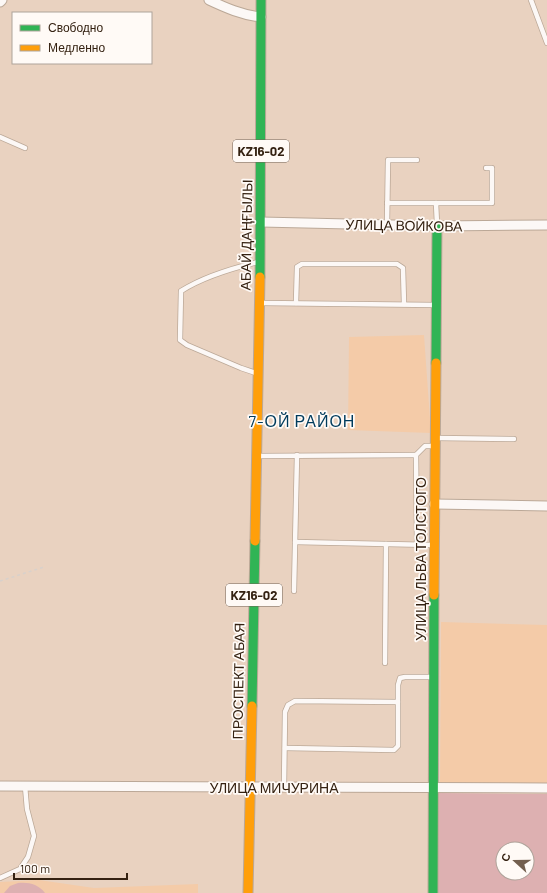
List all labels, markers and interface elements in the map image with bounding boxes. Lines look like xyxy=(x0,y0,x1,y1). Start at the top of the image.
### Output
legend xyxy=(12,12,152,64)
text: Свободно xyxy=(48,20,103,35)
text: Медленно xyxy=(48,40,105,55)
road number: KZ16-02 xyxy=(233,140,289,162)
street label: АБАЙ ДАҢҒЫЛЫ xyxy=(237,179,255,291)
street label: УЛИЦА ВОЙКОВА xyxy=(345,215,463,235)
district label: 7-ОЙ РАЙОН xyxy=(249,411,355,430)
street label: УЛИЦА ЛЬВА ТОЛСТОГО xyxy=(412,477,429,641)
road number: KZ16-02 xyxy=(226,584,282,606)
street label: ПРОСПЕКТ АБАЯ xyxy=(228,623,248,739)
street label: УЛИЦА МИЧУРИНА xyxy=(210,779,339,796)
north arrow xyxy=(495,841,535,881)
text: С xyxy=(498,851,513,863)
scale bar xyxy=(14,855,127,881)
text: 100 m xyxy=(20,861,50,875)

